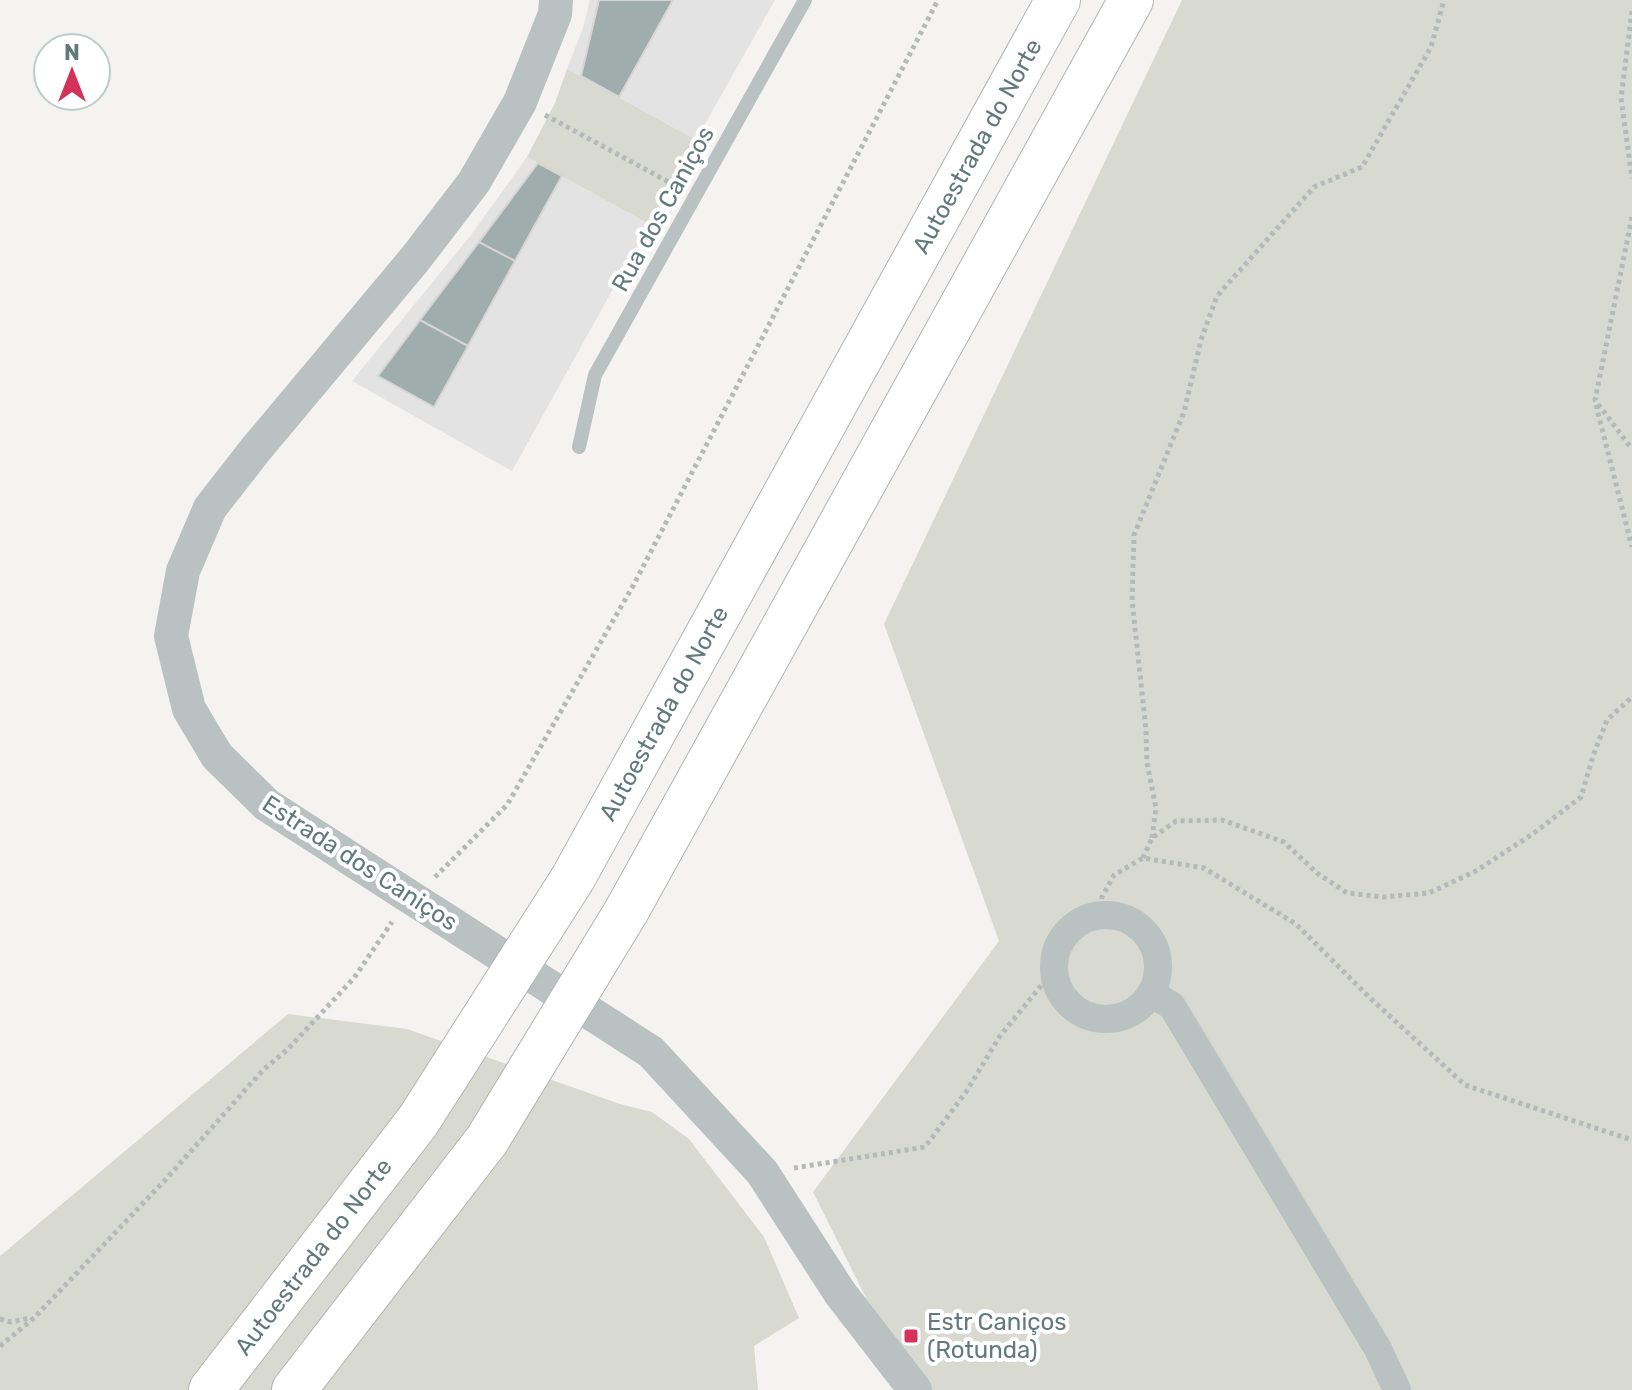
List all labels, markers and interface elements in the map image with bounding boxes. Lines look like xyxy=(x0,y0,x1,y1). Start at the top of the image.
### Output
north arrow xyxy=(32,32,112,112)
street label: Autoestrada do Norte xyxy=(907,34,1048,258)
text: N xyxy=(64,39,80,66)
street label: Rua dos Caniços xyxy=(606,122,720,296)
street label: Autoestrada do Norte xyxy=(593,601,734,826)
street label: Estrada dos Caniços xyxy=(257,790,463,936)
street label: Autoestrada do Norte xyxy=(229,1153,398,1361)
place label: Estr Caniços (Rotunda) xyxy=(927,1308,1066,1364)
marker: Estr Caniços (Rotunda) xyxy=(902,1327,920,1345)

